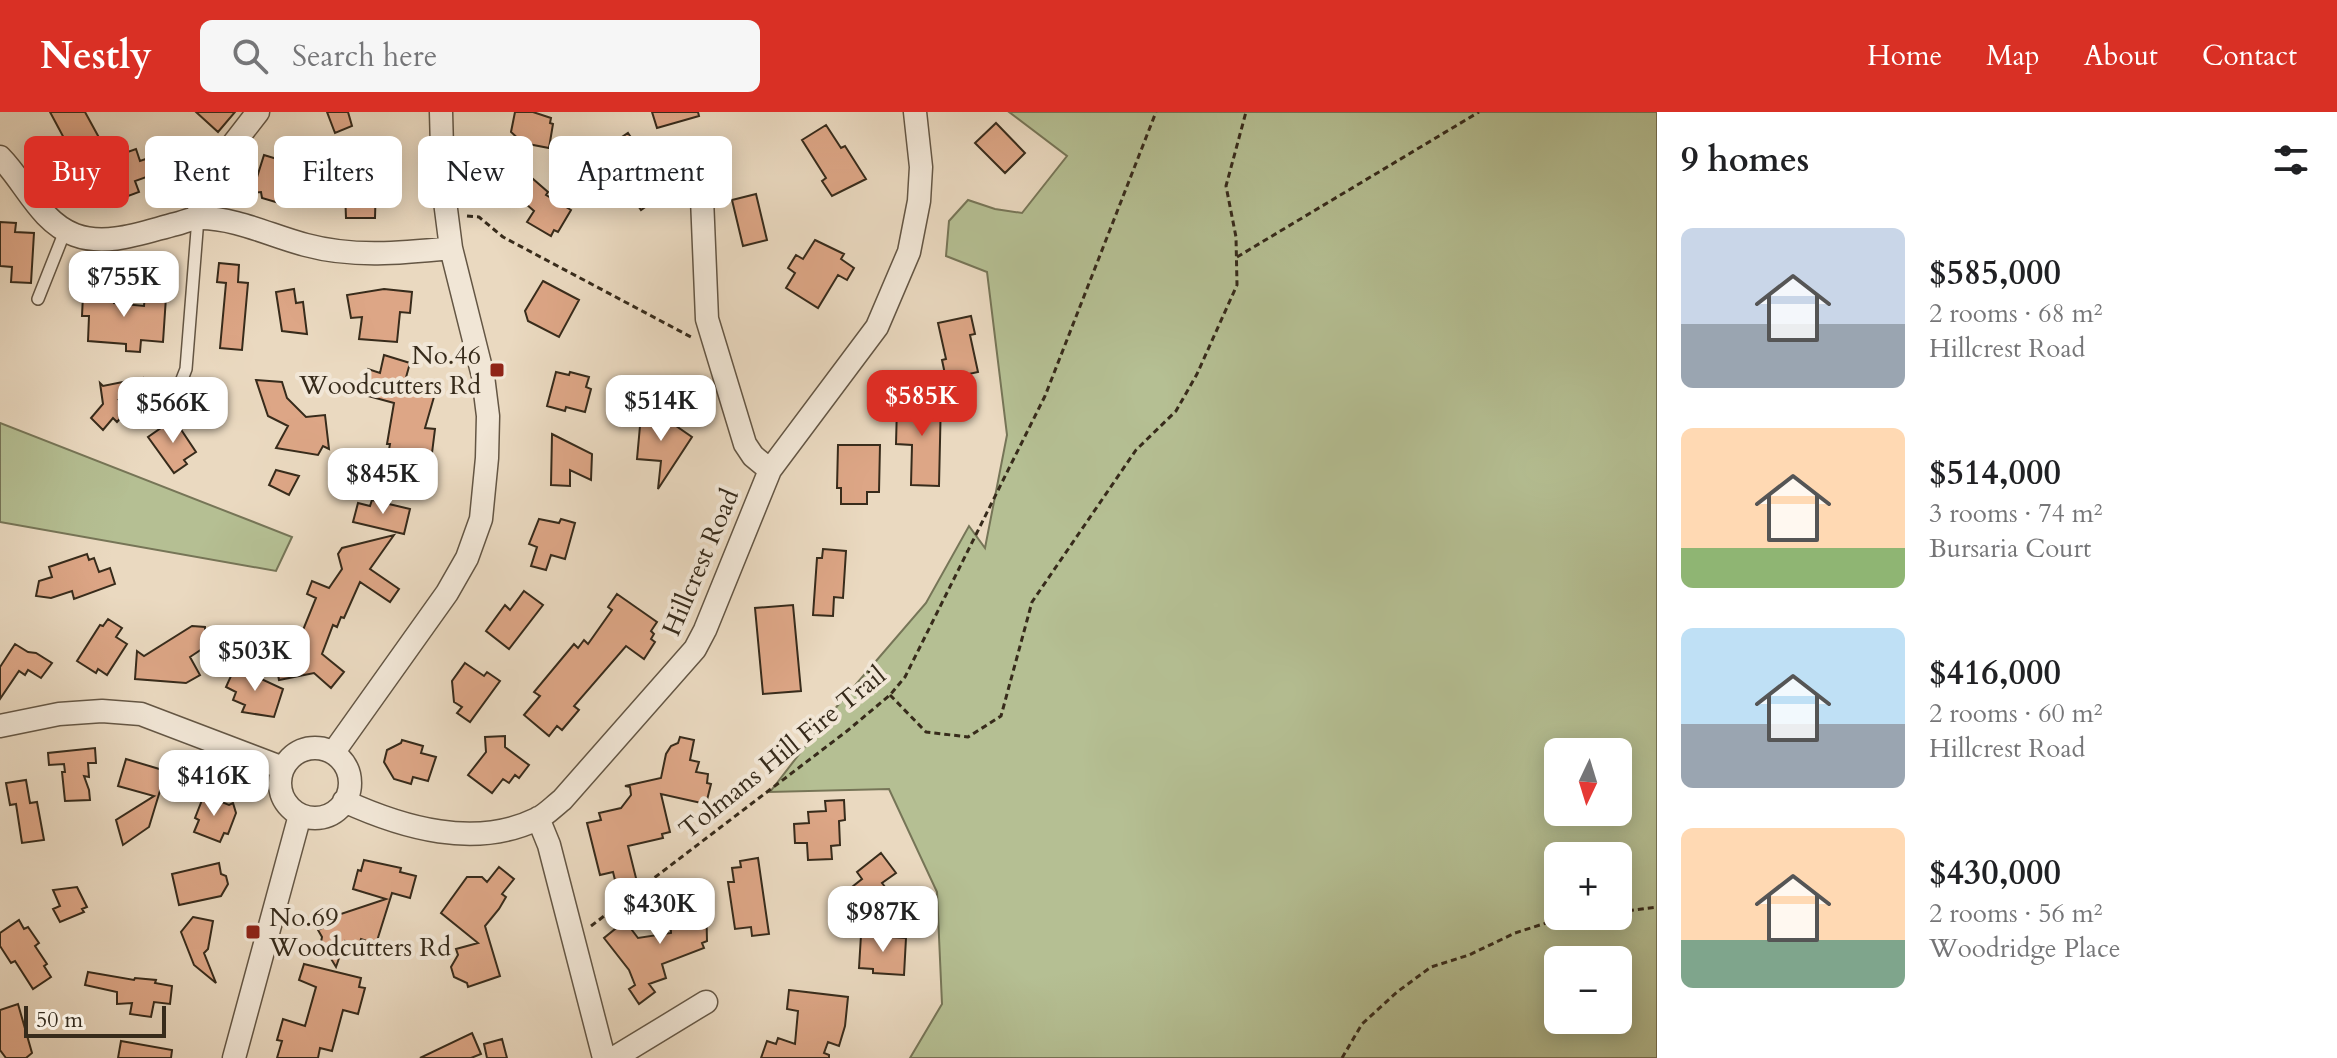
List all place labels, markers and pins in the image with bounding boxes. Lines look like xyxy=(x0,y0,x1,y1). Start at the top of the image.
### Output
pin: $755K xyxy=(68,251,180,319)
place label: No.46 Woodcutters Rd xyxy=(298,338,481,403)
marker: No.46 Woodcutters Rd xyxy=(488,361,506,379)
pin: $585K xyxy=(866,370,978,438)
pin: $514K xyxy=(605,375,717,443)
pin: $566K xyxy=(117,377,229,445)
pin: $845K xyxy=(327,448,439,516)
pin: $503K xyxy=(199,625,311,693)
pin: $416K xyxy=(158,750,270,818)
pin: $430K xyxy=(604,878,716,946)
pin: $987K xyxy=(827,886,939,954)
place label: No.69 Woodcutters Rd xyxy=(268,900,451,965)
marker: No.69 Woodcutters Rd xyxy=(244,923,262,941)

